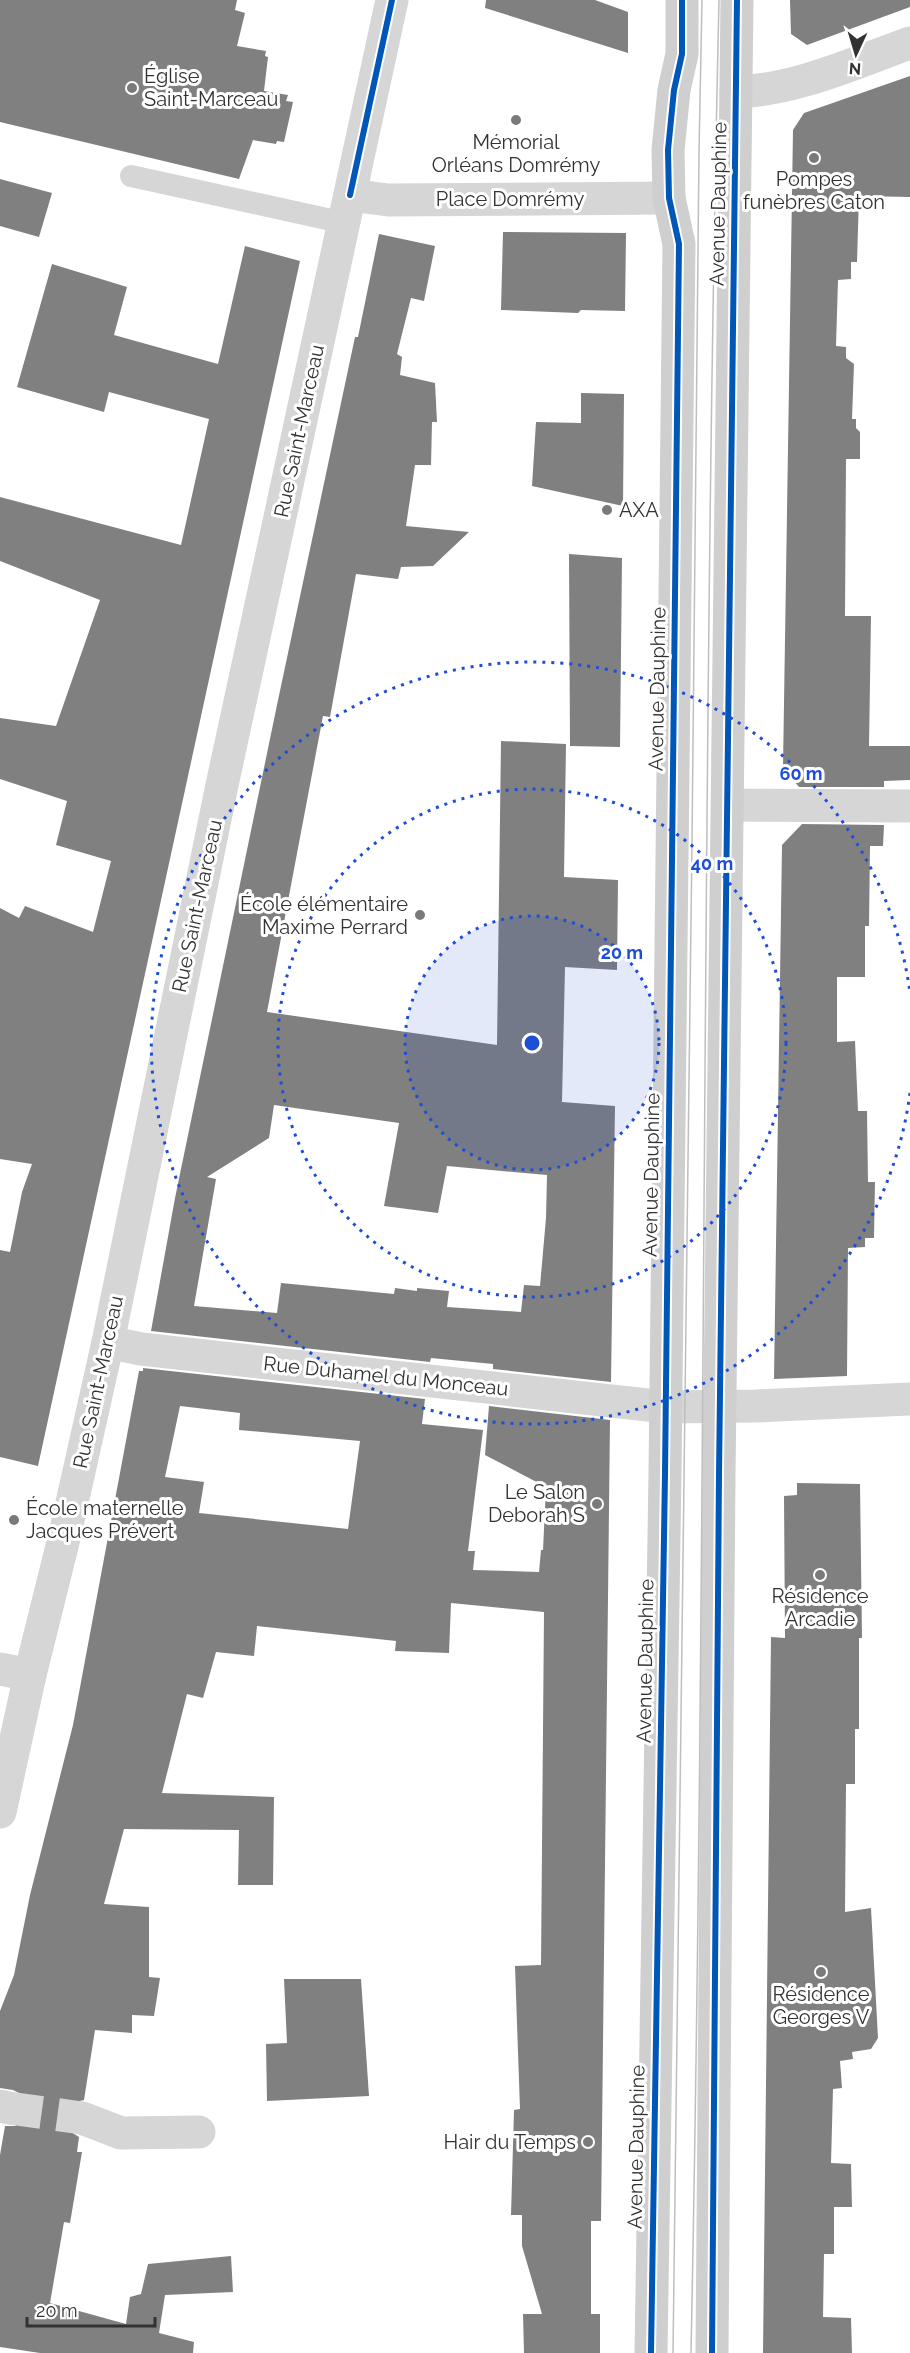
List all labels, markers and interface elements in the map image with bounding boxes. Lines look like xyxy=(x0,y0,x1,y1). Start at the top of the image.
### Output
north arrow xyxy=(826,24,886,84)
text: N xyxy=(848,59,862,78)
place label: Église Saint-Marceau xyxy=(144,64,279,111)
marker: Église Saint-Marceau xyxy=(125,81,139,95)
marker: Mémorial Orléans Domrémy xyxy=(509,113,523,127)
street label: Avenue Dauphine xyxy=(705,122,731,286)
place label: Mémorial Orléans Domrémy xyxy=(432,130,600,177)
marker: Pompes funèbres Caton xyxy=(807,151,821,165)
place label: Pompes funèbres Caton xyxy=(743,167,885,214)
street label: Place Domrémy xyxy=(436,187,584,211)
street label: Rue Saint-Marceau xyxy=(269,342,329,520)
place label: AXA xyxy=(619,498,659,522)
marker: AXA xyxy=(600,503,614,517)
street label: Avenue Dauphine xyxy=(644,607,670,771)
text: 60 m xyxy=(779,763,823,784)
street label: Rue Saint-Marceau xyxy=(167,817,227,995)
text: 40 m xyxy=(691,853,733,874)
place label: École élémentaire Maxime Perrard xyxy=(240,892,408,939)
marker: École élémentaire Maxime Perrard xyxy=(413,908,427,922)
text: 20 m xyxy=(601,942,643,963)
centre of rings xyxy=(522,1033,542,1053)
street label: Avenue Dauphine xyxy=(638,1093,664,1257)
street label: Rue Saint-Marceau xyxy=(68,1293,128,1471)
street label: Rue Duhamel du Monceau xyxy=(262,1351,510,1401)
place label: Le Salon Deborah S xyxy=(488,1480,585,1527)
place label: École maternelle Jacques Prévert xyxy=(26,1496,184,1543)
marker: Le Salon Deborah S xyxy=(590,1497,604,1511)
marker: École maternelle Jacques Prévert xyxy=(7,1513,21,1527)
marker: Résidence Arcadie xyxy=(813,1568,827,1582)
street label: Avenue Dauphine xyxy=(632,1579,658,1743)
place label: Résidence Arcadie xyxy=(772,1584,869,1631)
marker: Résidence Georges V xyxy=(814,1965,828,1979)
place label: Résidence Georges V xyxy=(773,1982,870,2029)
street label: Avenue Dauphine xyxy=(623,2065,649,2229)
place label: Hair du Temps xyxy=(444,2130,576,2154)
marker: Hair du Temps xyxy=(581,2135,595,2149)
scale bar xyxy=(27,2290,154,2328)
text: 20 m xyxy=(36,2300,78,2321)

